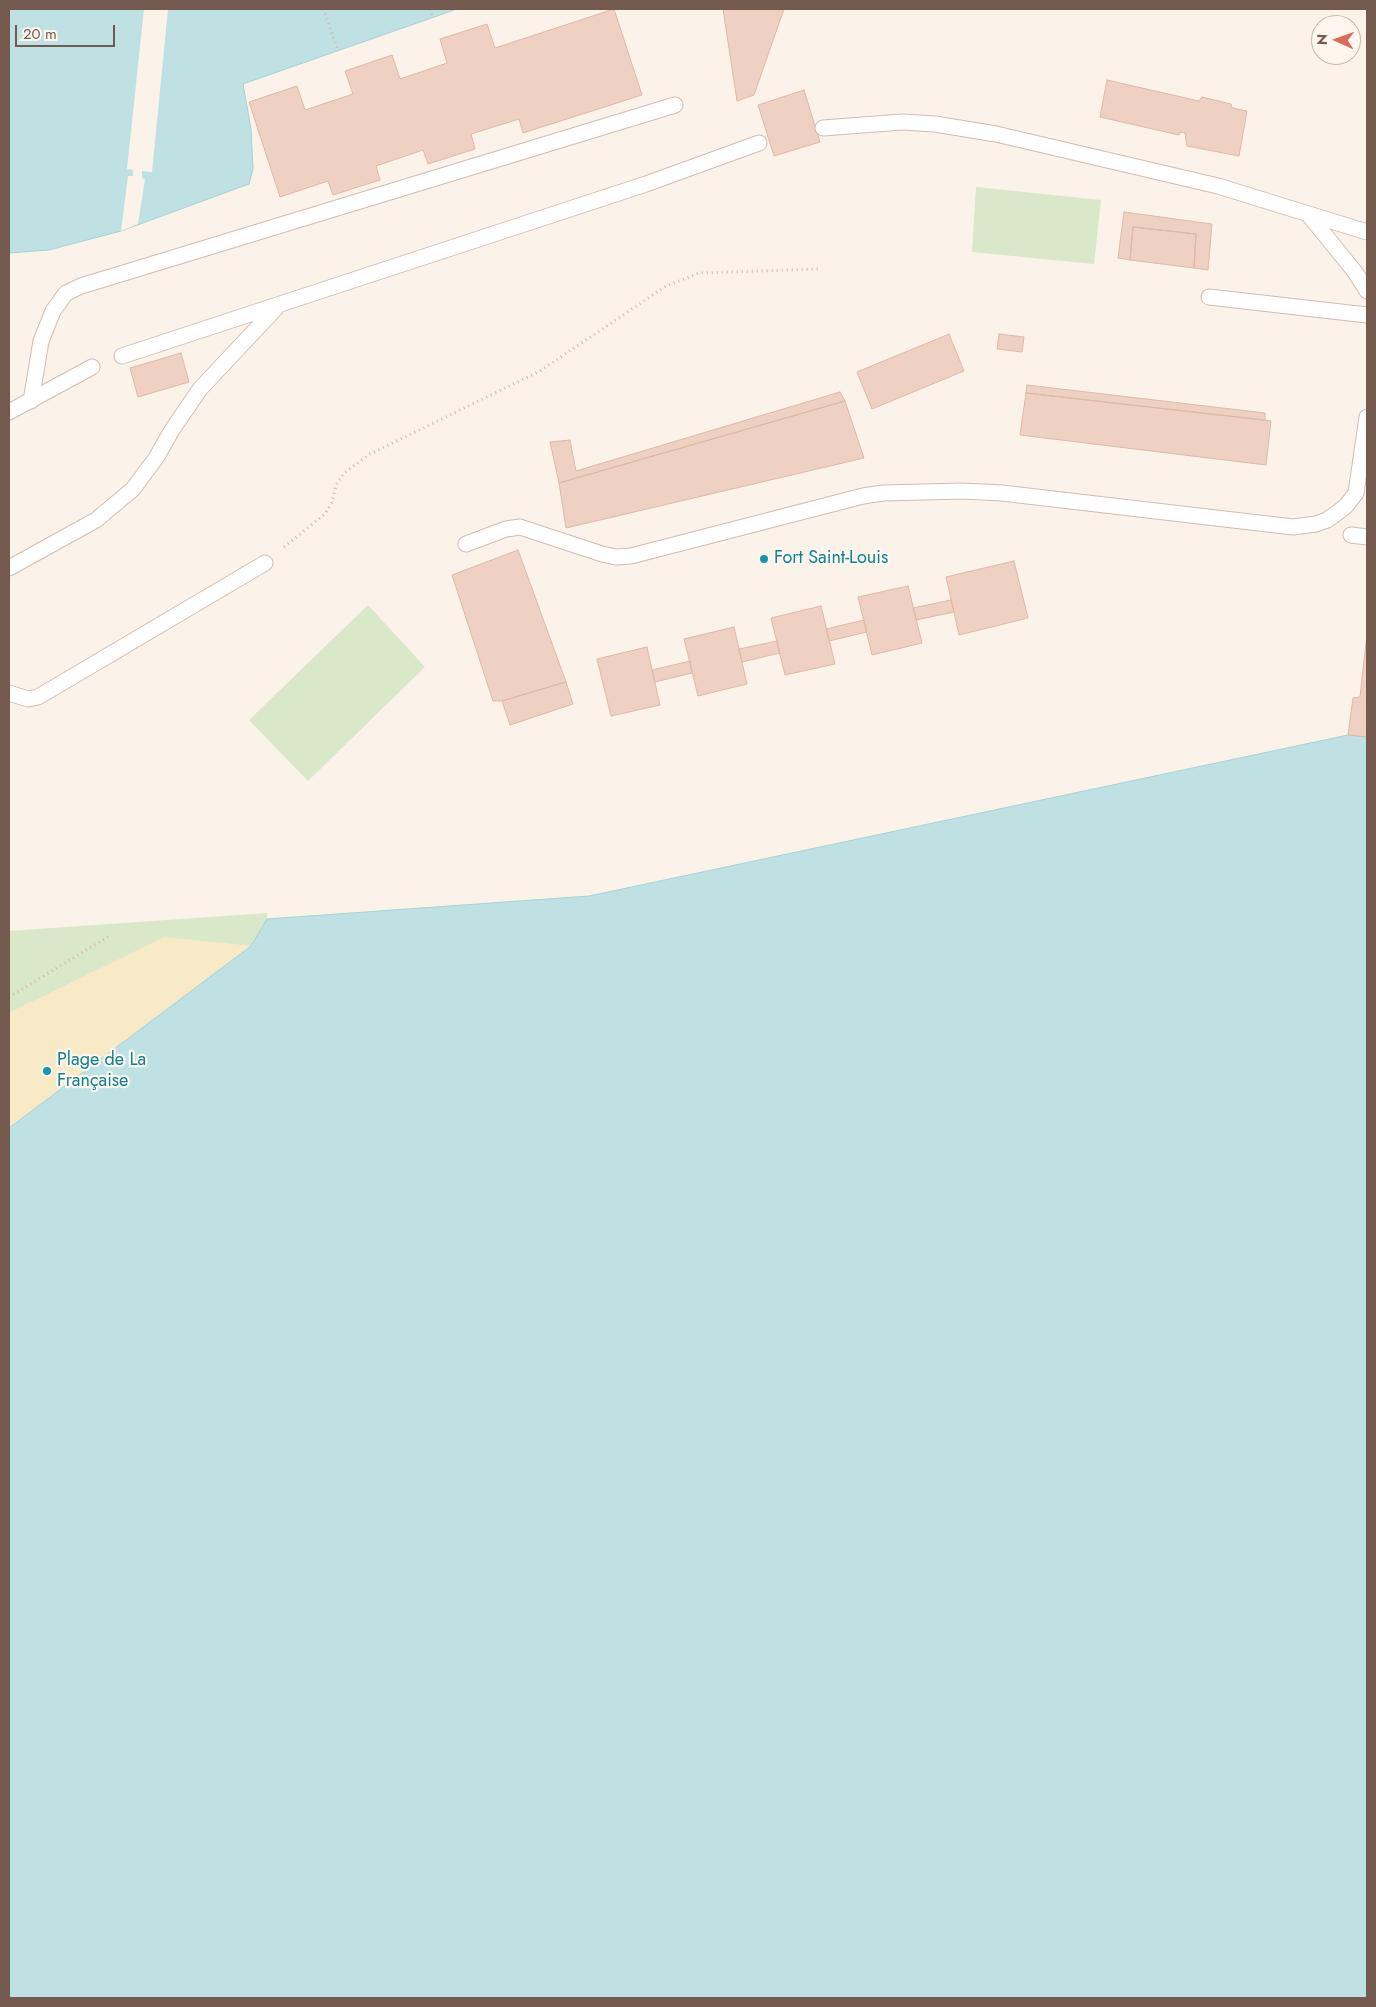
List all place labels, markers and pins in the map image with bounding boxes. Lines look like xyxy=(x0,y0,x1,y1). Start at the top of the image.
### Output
place label: Fort Saint-Louis xyxy=(774,548,888,570)
marker: Fort Saint-Louis xyxy=(758,553,770,565)
place label: Plage de La Française xyxy=(57,1050,146,1092)
marker: Plage de La Française xyxy=(41,1065,53,1077)

